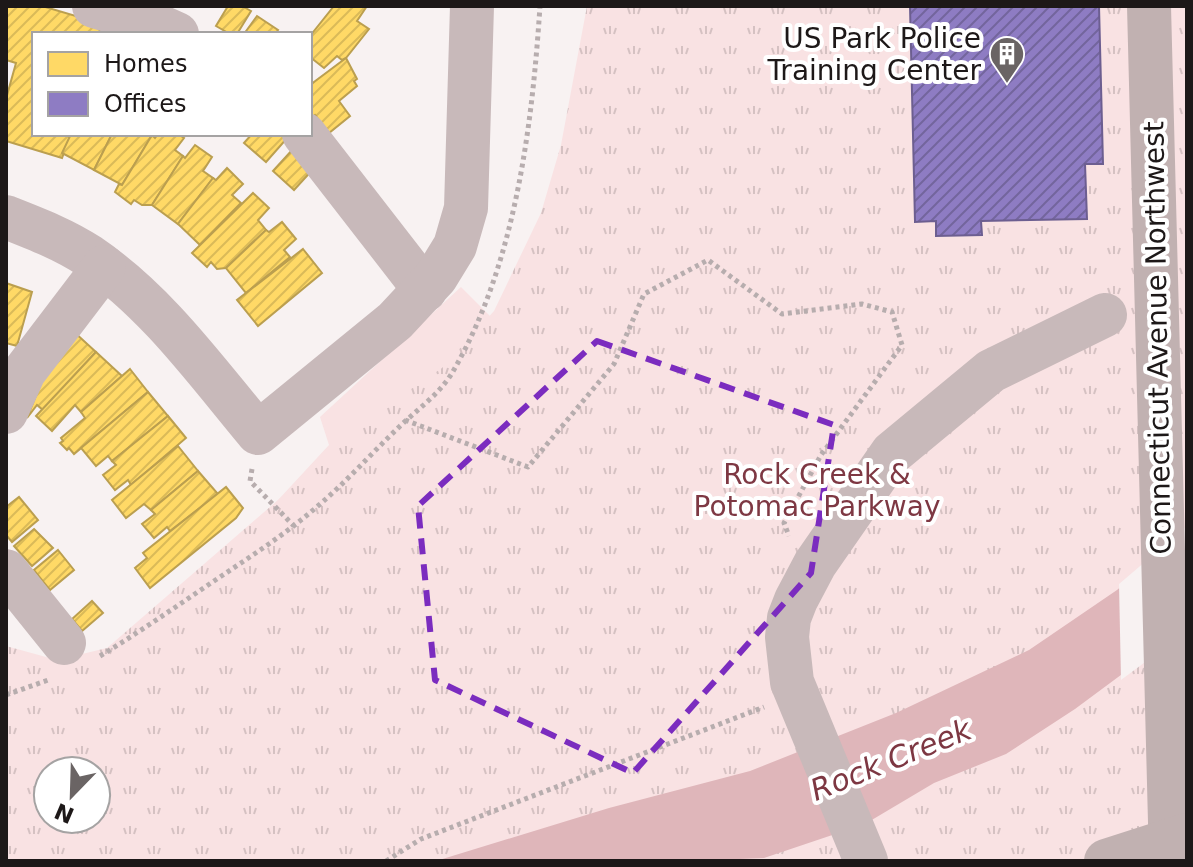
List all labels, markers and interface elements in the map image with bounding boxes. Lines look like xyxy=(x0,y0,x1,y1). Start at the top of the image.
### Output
place label: US Park Police Training Center xyxy=(766,22,981,87)
legend xyxy=(32,32,312,136)
building icon: US Park Police Training Center xyxy=(988,35,1026,85)
text: Homes xyxy=(104,50,187,78)
text: Offices xyxy=(104,90,187,118)
street label: Connecticut Avenue Northwest xyxy=(1137,121,1178,555)
park label: Rock Creek & Potomac Parkway xyxy=(694,458,941,523)
water label: Rock Creek xyxy=(805,711,978,808)
north arrow xyxy=(32,755,112,835)
text: N xyxy=(51,798,78,828)

